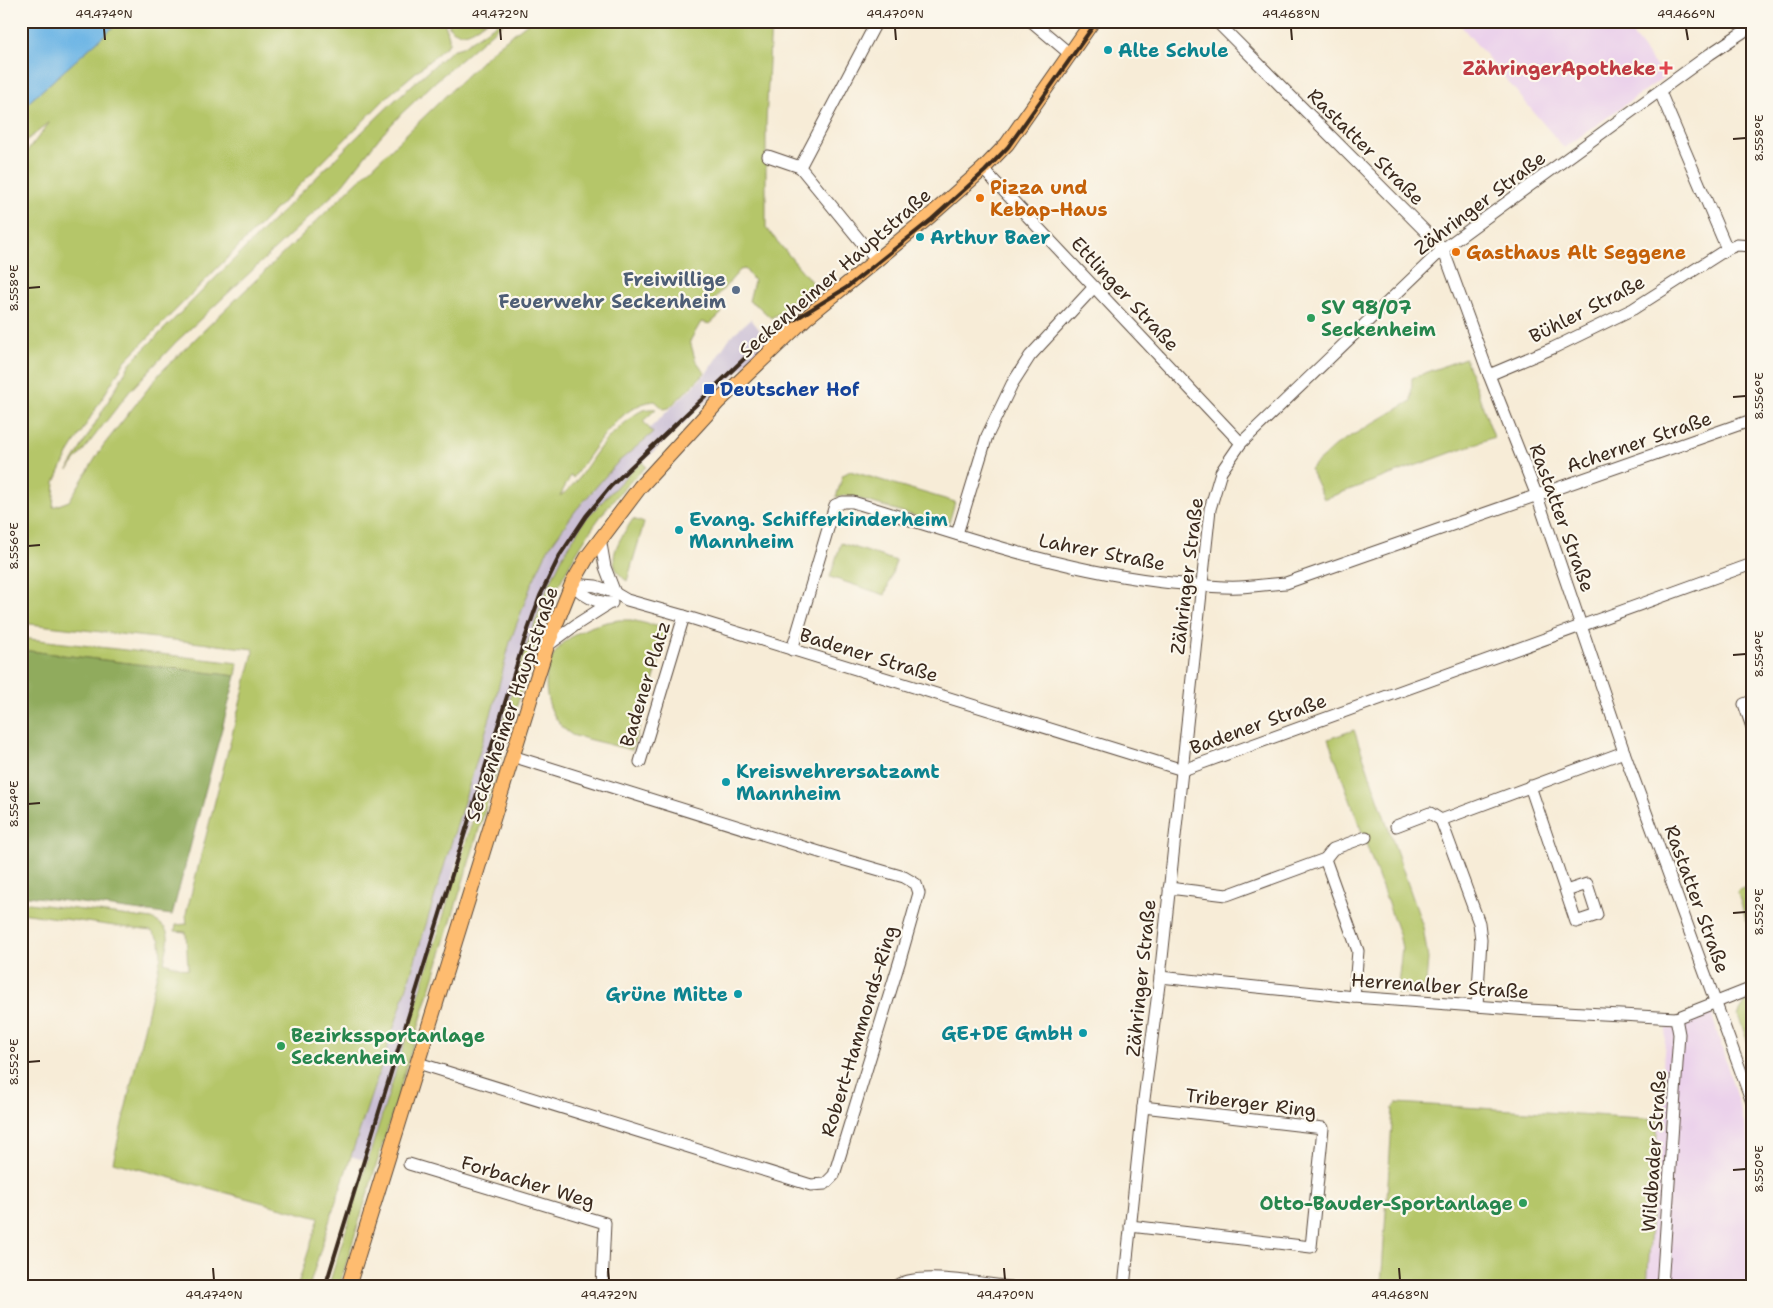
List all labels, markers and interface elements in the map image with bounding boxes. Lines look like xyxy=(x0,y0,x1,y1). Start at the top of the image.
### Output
text: 49.474°N xyxy=(75,6,133,22)
text: 49.472°N xyxy=(472,6,528,22)
text: 49.470°N xyxy=(866,6,924,22)
text: 49.468°N xyxy=(1262,6,1320,22)
text: 49.466°N xyxy=(1657,6,1715,22)
place label: Alte Schule xyxy=(1118,38,1229,63)
marker: Alte Schule xyxy=(1102,44,1114,56)
place label: ZähringerApotheke xyxy=(1462,56,1656,81)
marker: ZähringerApotheke xyxy=(1660,62,1672,74)
street label: Rastatter Straße xyxy=(1302,83,1430,211)
text: 8.558°E xyxy=(1751,114,1767,162)
street label: Zähringer Straße xyxy=(1409,145,1551,261)
place label: Pizza und Kebap-Haus xyxy=(990,175,1108,222)
street label: Seckenheimer Hauptstraße xyxy=(734,183,936,363)
marker: Pizza und Kebap-Haus xyxy=(974,192,986,204)
place label: Arthur Baer xyxy=(930,225,1051,250)
marker: Arthur Baer xyxy=(914,231,926,243)
street label: Ettlinger Straße xyxy=(1065,231,1185,357)
place label: Gasthaus Alt Seggene xyxy=(1466,240,1686,265)
marker: Gasthaus Alt Seggene xyxy=(1450,246,1462,258)
text: 8.558°E xyxy=(6,264,22,312)
place label: Freiwillige Feuerwehr Seckenheim xyxy=(499,267,726,314)
street label: Bühler Straße xyxy=(1525,269,1649,349)
marker: Freiwillige Feuerwehr Seckenheim xyxy=(730,284,742,296)
place label: SV 98/07 Seckenheim xyxy=(1321,295,1436,342)
marker: SV 98/07 Seckenheim xyxy=(1305,312,1317,324)
text: 8.556°E xyxy=(1751,372,1767,420)
place label: Deutscher Hof xyxy=(720,377,860,402)
marker: Deutscher Hof xyxy=(702,382,716,396)
street label: Acherner Straße xyxy=(1563,405,1715,479)
street label: Rastatter Straße xyxy=(1524,441,1600,595)
street label: Zähringer Straße xyxy=(1165,496,1209,656)
place label: Evang. Schifferkinderheim Mannheim xyxy=(689,507,948,554)
text: 8.556°E xyxy=(6,522,22,570)
marker: Evang. Schifferkinderheim Mannheim xyxy=(673,524,685,536)
street label: Lahrer Straße xyxy=(1037,527,1167,577)
street label: Seckenheimer Hauptstraße xyxy=(460,583,564,825)
street label: Badener Platz xyxy=(614,618,676,750)
street label: Badener Straße xyxy=(797,622,941,688)
text: 8.554°E xyxy=(1751,630,1767,678)
street label: Badener Straße xyxy=(1186,688,1330,760)
place label: Kreiswehrersatzamt Mannheim xyxy=(736,759,940,806)
marker: Kreiswehrersatzamt Mannheim xyxy=(720,776,732,788)
text: 8.554°E xyxy=(6,780,22,828)
street label: Rastatter Straße xyxy=(1659,822,1735,976)
text: 8.552°E xyxy=(1751,889,1767,935)
street label: Zähringer Straße xyxy=(1120,898,1162,1058)
street label: Robert-Hammonds-Ring xyxy=(815,922,903,1140)
street label: Herrenalber Straße xyxy=(1350,967,1530,1005)
place label: Grüne Mitte xyxy=(606,982,728,1007)
marker: Grüne Mitte xyxy=(732,988,744,1000)
place label: GE+DE GmbH xyxy=(941,1021,1073,1046)
place label: Bezirkssportanlage Seckenheim xyxy=(291,1023,485,1070)
marker: GE+DE GmbH xyxy=(1077,1027,1089,1039)
text: 8.552°E xyxy=(6,1039,22,1085)
marker: Bezirkssportanlage Seckenheim xyxy=(275,1040,287,1052)
street label: Wildbader Straße xyxy=(1636,1069,1672,1233)
street label: Triberger Ring xyxy=(1184,1083,1318,1123)
text: 8.550°E xyxy=(1751,1145,1767,1193)
street label: Forbacher Weg xyxy=(458,1150,598,1214)
place label: Otto-Bauder-Sportanlage xyxy=(1259,1191,1513,1216)
marker: Otto-Bauder-Sportanlage xyxy=(1517,1197,1529,1209)
text: 49.474°N xyxy=(185,1287,243,1303)
text: 49.472°N xyxy=(581,1287,637,1303)
text: 49.470°N xyxy=(976,1287,1034,1303)
text: 49.468°N xyxy=(1371,1287,1429,1303)

